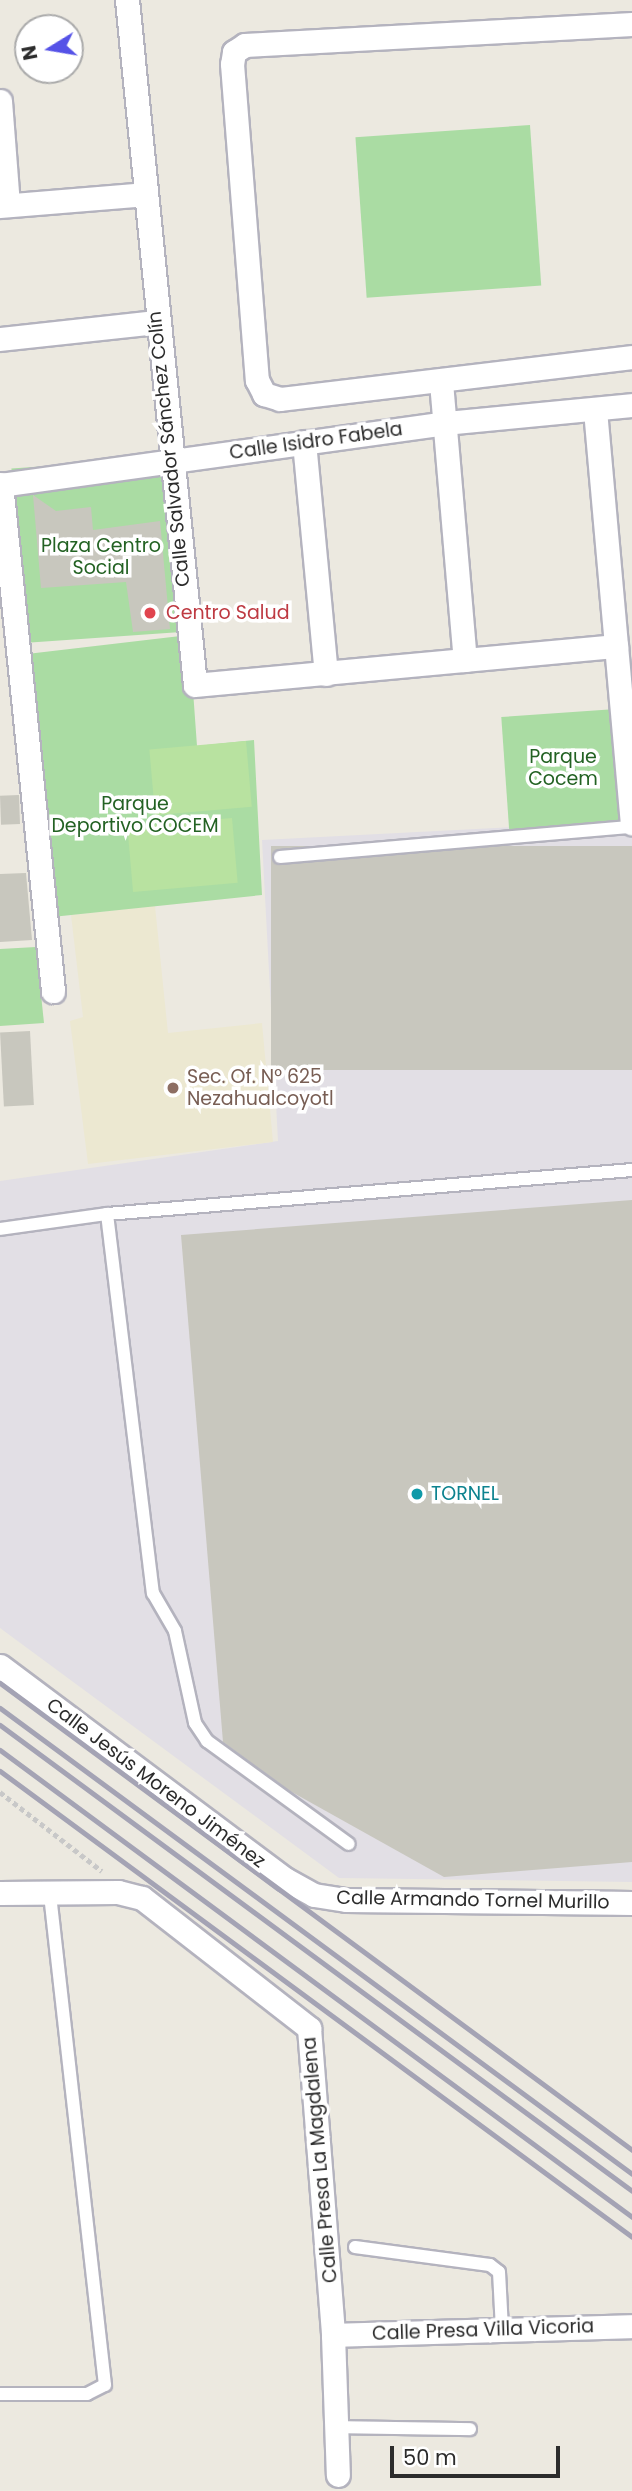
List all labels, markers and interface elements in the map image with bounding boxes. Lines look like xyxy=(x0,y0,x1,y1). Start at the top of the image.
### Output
north arrow xyxy=(14,14,84,84)
text: N xyxy=(15,43,44,62)
street label: Calle Salvador Sánchez Colín xyxy=(143,310,195,588)
street label: Calle Isidro Fabela xyxy=(228,418,404,464)
park label: Plaza Centro Social xyxy=(41,535,161,579)
place label: Centro Salud xyxy=(166,602,290,624)
marker: Centro Salud xyxy=(140,603,160,623)
park label: Parque Cocem xyxy=(528,746,598,790)
park label: Parque Deportivo COCEM xyxy=(51,793,219,837)
place label: Sec. Of. N° 625 Nezahualcoyotl xyxy=(187,1066,334,1110)
marker: Sec. Of. N° 625 Nezahualcoyotl xyxy=(165,1080,181,1096)
place label: TORNEL xyxy=(431,1483,499,1505)
marker: TORNEL xyxy=(409,1486,425,1502)
street label: Calle Jesús Moreno Jiménez xyxy=(42,1693,270,1873)
street label: Calle Armando Tornel Murillo xyxy=(336,1886,610,1914)
street label: Calle Presa La Magdalena xyxy=(298,2036,342,2284)
street label: Calle Presa Villa Vicoria xyxy=(372,2315,594,2345)
scale bar xyxy=(394,2432,564,2476)
text: 50 m xyxy=(403,2443,457,2472)

